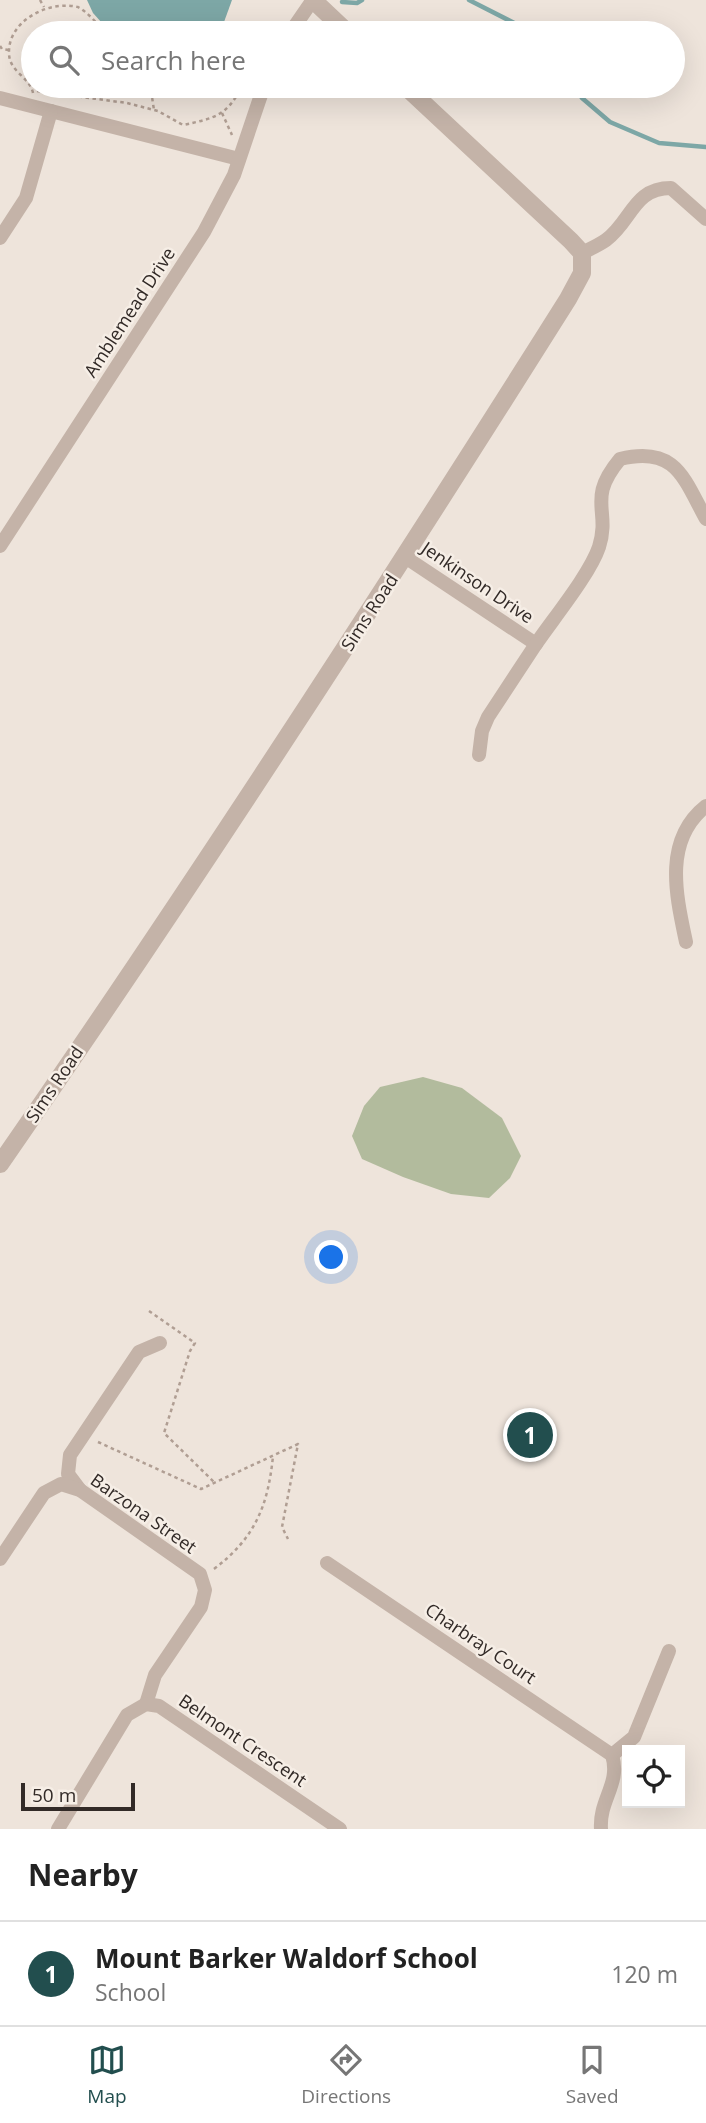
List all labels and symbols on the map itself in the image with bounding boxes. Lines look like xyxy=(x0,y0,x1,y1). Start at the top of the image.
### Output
street label: Amblemead Drive xyxy=(78,242,180,382)
street label: Jenkinson Drive xyxy=(416,535,539,628)
street label: Sims Road xyxy=(335,569,403,655)
street label: Sims Road xyxy=(20,1041,88,1127)
your location xyxy=(314,1240,348,1274)
pin: 1 xyxy=(507,1409,553,1461)
street label: Barzona Street xyxy=(86,1468,202,1558)
street label: Charbray Court xyxy=(421,1597,541,1689)
street label: Belmont Crescent xyxy=(174,1688,312,1792)
scale bar xyxy=(21,1780,135,1812)

